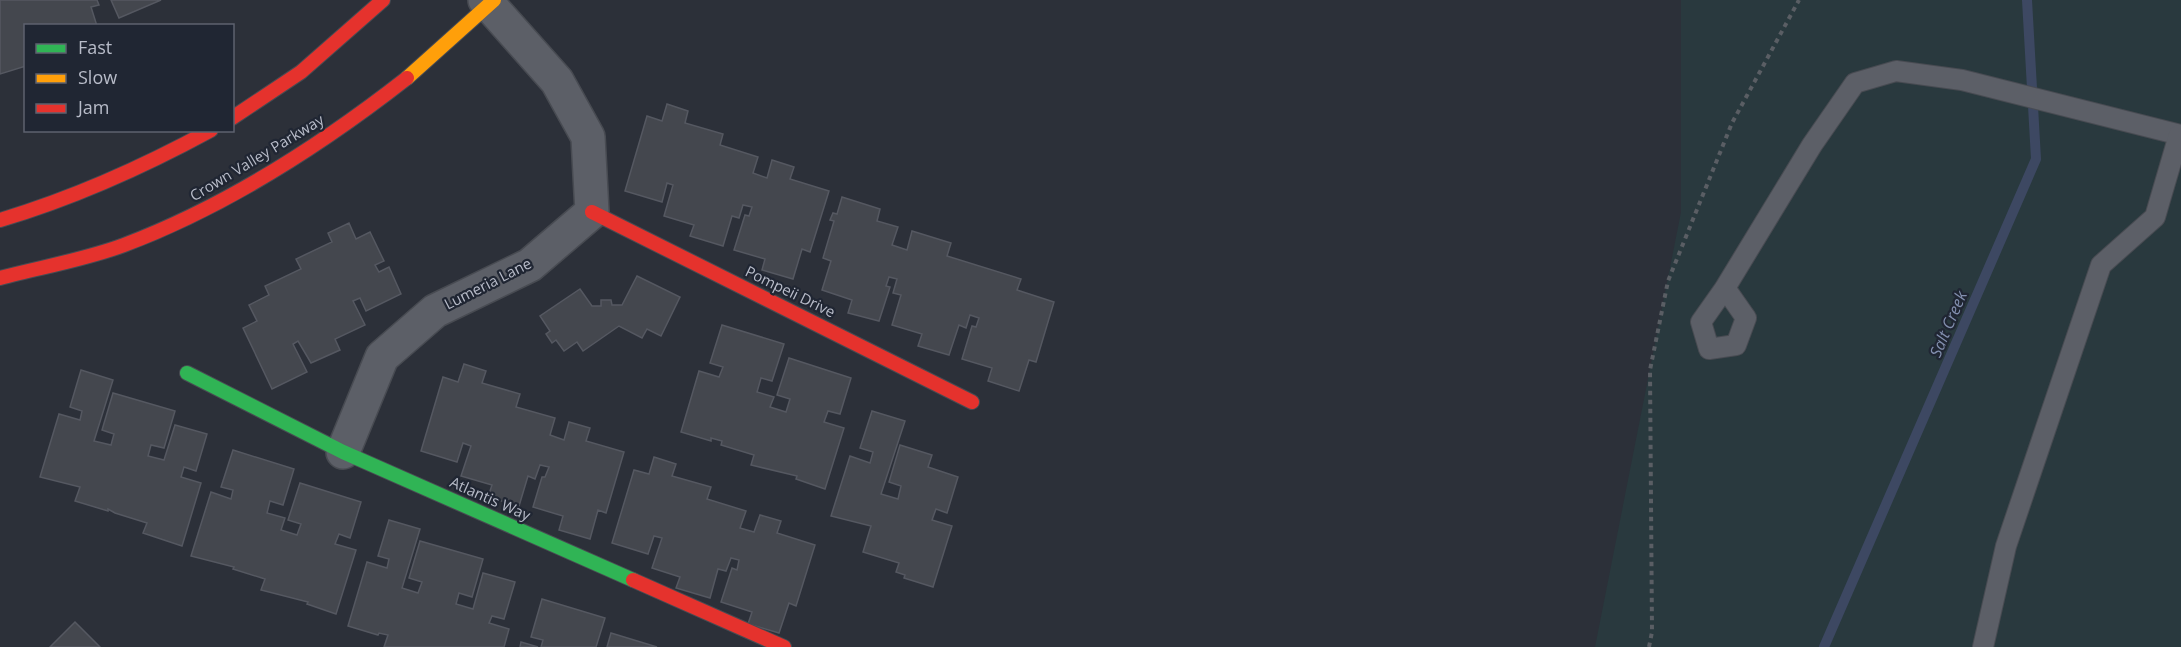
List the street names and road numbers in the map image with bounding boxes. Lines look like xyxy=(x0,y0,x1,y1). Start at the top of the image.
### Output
street label: Crown Valley Parkway xyxy=(186,109,328,205)
street label: Lumeria Lane xyxy=(441,253,535,314)
street label: Pompeii Drive xyxy=(742,261,839,322)
street label: Atlantis Way xyxy=(447,471,534,525)

